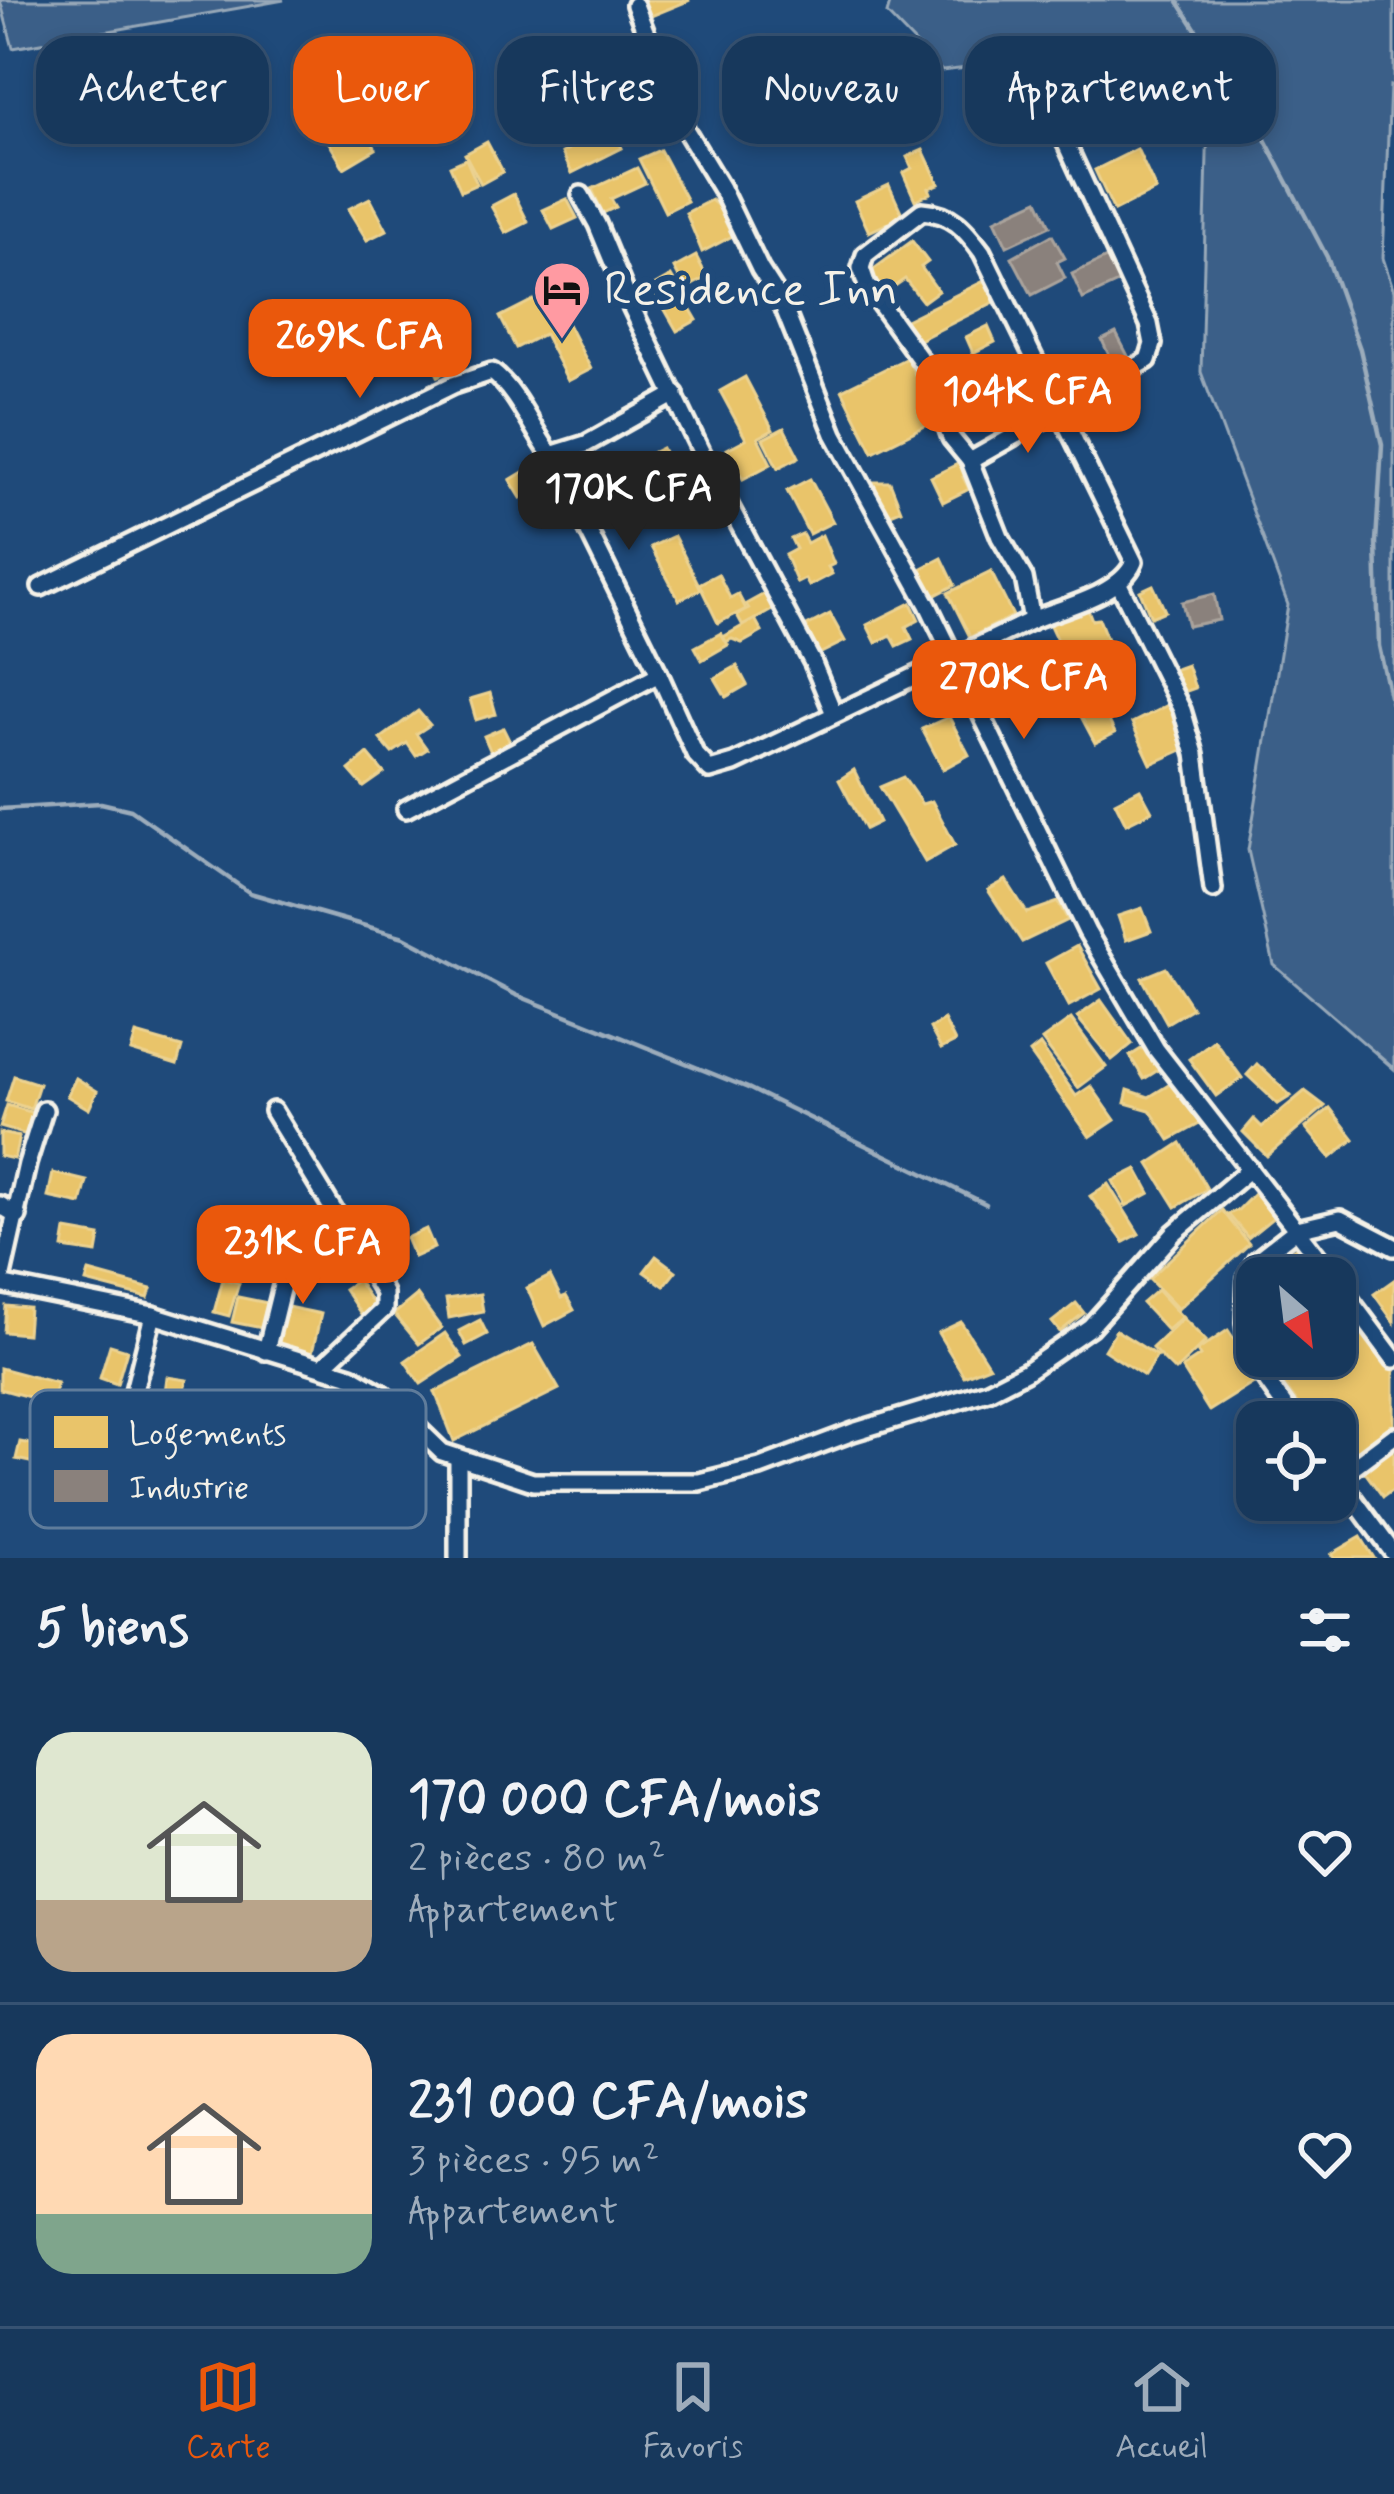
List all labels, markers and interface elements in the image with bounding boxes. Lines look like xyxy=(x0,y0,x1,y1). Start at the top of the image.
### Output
chip: Acheter xyxy=(36,36,269,144)
chip: Louer xyxy=(293,36,473,144)
chip: Filtres xyxy=(497,36,698,144)
chip: Nouveau xyxy=(722,36,941,144)
chip: Appartement xyxy=(965,36,1276,144)
hotel icon: Residence Inn xyxy=(531,259,593,341)
place label: Residence Inn xyxy=(604,259,898,322)
pin: 269K CFA xyxy=(236,299,484,401)
text: 269K CFA xyxy=(276,312,445,363)
pin: 104K CFA xyxy=(904,354,1152,456)
text: 104K CFA xyxy=(943,367,1113,418)
pin: 170K CFA xyxy=(505,451,753,553)
text: 170K CFA xyxy=(545,464,713,515)
pin: 270K CFA xyxy=(900,640,1148,742)
text: 270K CFA xyxy=(939,653,1109,704)
pin: 231K CFA xyxy=(179,1205,427,1307)
text: 231K CFA xyxy=(224,1218,382,1269)
north arrow xyxy=(1236,1257,1356,1377)
map controls xyxy=(1236,1257,1356,1521)
legend xyxy=(30,1390,426,1528)
button: locate xyxy=(1236,1401,1356,1521)
text: Logements xyxy=(129,1413,286,1460)
text: Industrie xyxy=(129,1467,249,1511)
text: 5 biens xyxy=(36,1597,189,1663)
icon: filters xyxy=(1292,1597,1358,1663)
text: 170 000 CFA/mois xyxy=(408,1768,821,1834)
icon: home xyxy=(132,1780,276,1924)
icon: heart xyxy=(1292,1819,1358,1885)
text: 2 pièces · 80 m² xyxy=(408,1834,665,1885)
text: Appartement xyxy=(408,1885,618,1936)
text: 231 000 CFA/mois xyxy=(408,2070,808,2136)
icon: home xyxy=(132,2082,276,2226)
icon: heart xyxy=(1292,2121,1358,2187)
text: 3 pièces · 95 m² xyxy=(408,2136,659,2187)
text: Appartement xyxy=(408,2187,618,2238)
tab: Carte xyxy=(186,2354,271,2470)
tab: Favoris xyxy=(643,2354,743,2470)
tab: Accueil xyxy=(1115,2354,1208,2470)

